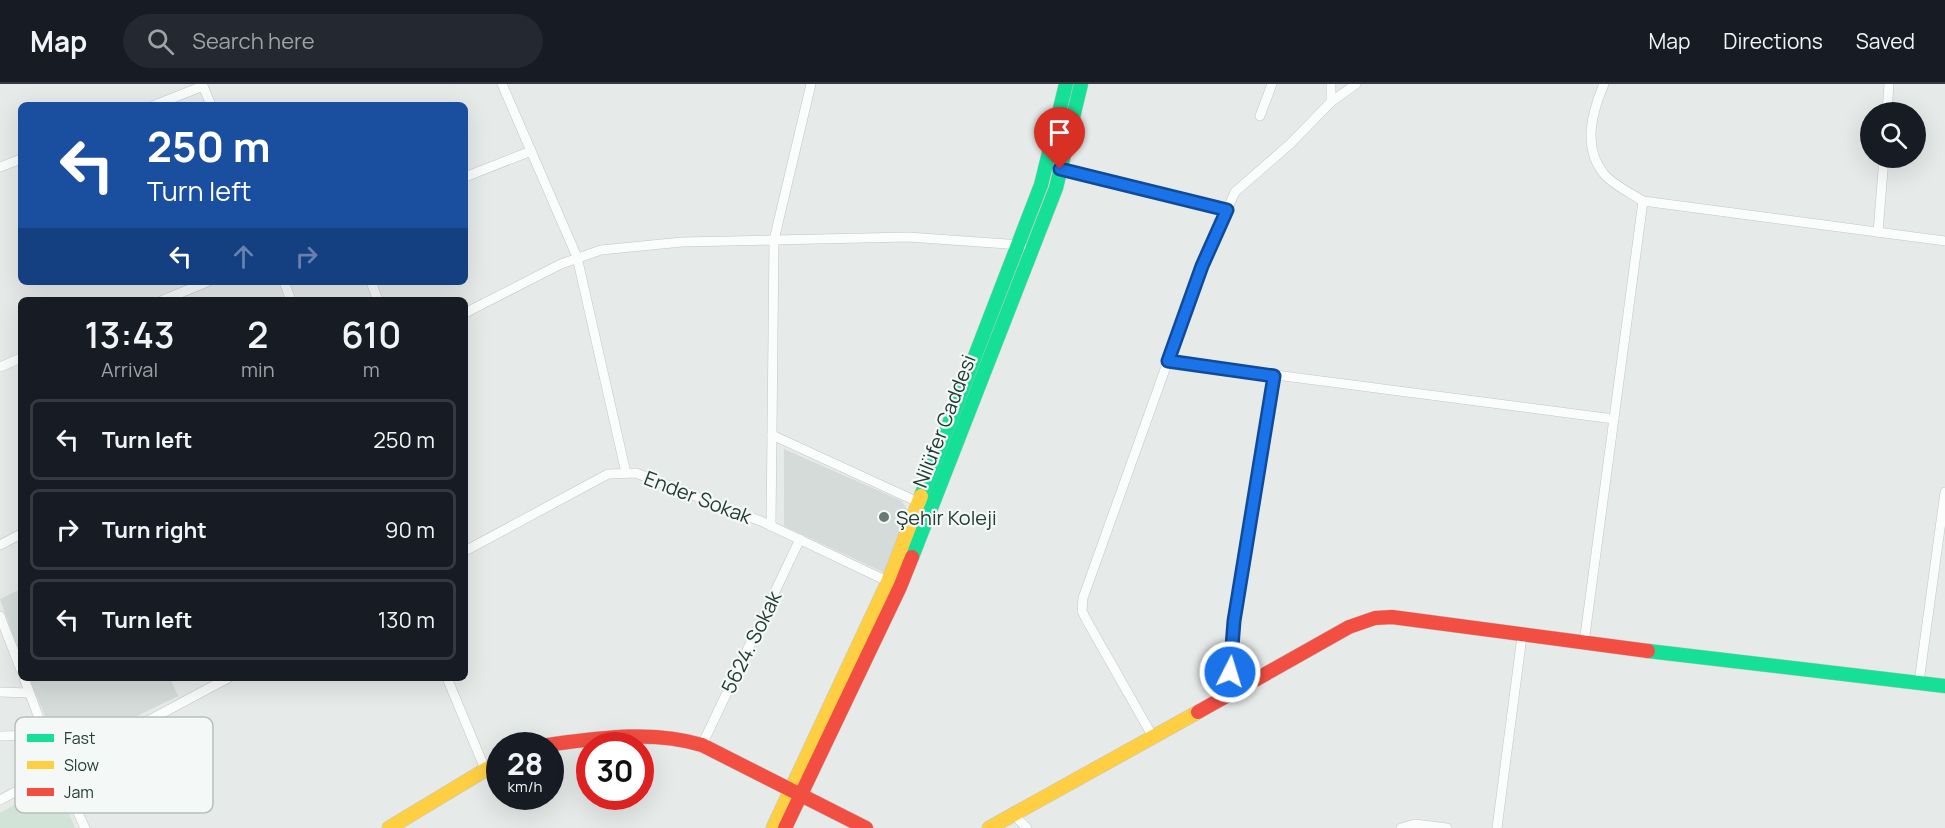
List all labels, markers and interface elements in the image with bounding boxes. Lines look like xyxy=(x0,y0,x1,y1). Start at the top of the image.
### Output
search box xyxy=(123,14,543,68)
text: Map xyxy=(30,22,87,60)
icon: search xyxy=(144,25,177,58)
text: Search here xyxy=(192,26,315,56)
text: Map xyxy=(1649,27,1690,55)
text: Directions xyxy=(1723,27,1823,55)
text: Saved xyxy=(1856,27,1915,55)
map controls xyxy=(1860,102,1926,168)
button: search xyxy=(1860,102,1926,168)
pin xyxy=(1034,107,1085,169)
icon: arrive xyxy=(1043,116,1076,149)
text: 250 m xyxy=(147,117,270,175)
icon: left xyxy=(48,126,126,204)
text: Turn left xyxy=(147,172,251,209)
icon: left xyxy=(164,240,197,273)
icon: ahead xyxy=(227,240,260,273)
icon: right xyxy=(290,240,323,273)
text: 13:43 xyxy=(85,310,174,359)
text: 2 xyxy=(247,310,268,359)
text: 610 xyxy=(341,310,401,359)
street label: Nilüfer Caddesi xyxy=(906,351,982,491)
text: Arrival xyxy=(101,356,158,383)
text: min xyxy=(241,356,275,383)
text: m xyxy=(363,356,380,383)
icon: left xyxy=(51,423,84,456)
text: Turn left xyxy=(102,425,192,455)
text: 250 m xyxy=(373,425,435,455)
street label: Ender Sokak xyxy=(640,464,757,530)
place label: Şehir Koleji xyxy=(896,504,997,531)
marker: Şehir Koleji xyxy=(877,510,891,524)
icon: right xyxy=(51,513,84,546)
text: Turn right xyxy=(102,515,207,545)
text: 90 m xyxy=(385,515,435,545)
street label: 5624. Sokak xyxy=(715,585,788,698)
icon: left xyxy=(51,603,84,636)
text: Turn left xyxy=(102,605,192,635)
text: 130 m xyxy=(378,605,435,635)
position arrow xyxy=(1198,640,1262,704)
legend xyxy=(15,717,213,813)
text: Fast xyxy=(64,727,95,749)
speed limit sign: 30 xyxy=(576,732,654,810)
text: 28 xyxy=(507,743,543,784)
text: Slow xyxy=(64,754,99,776)
text: km/h xyxy=(508,776,542,797)
text: Jam xyxy=(64,781,94,803)

